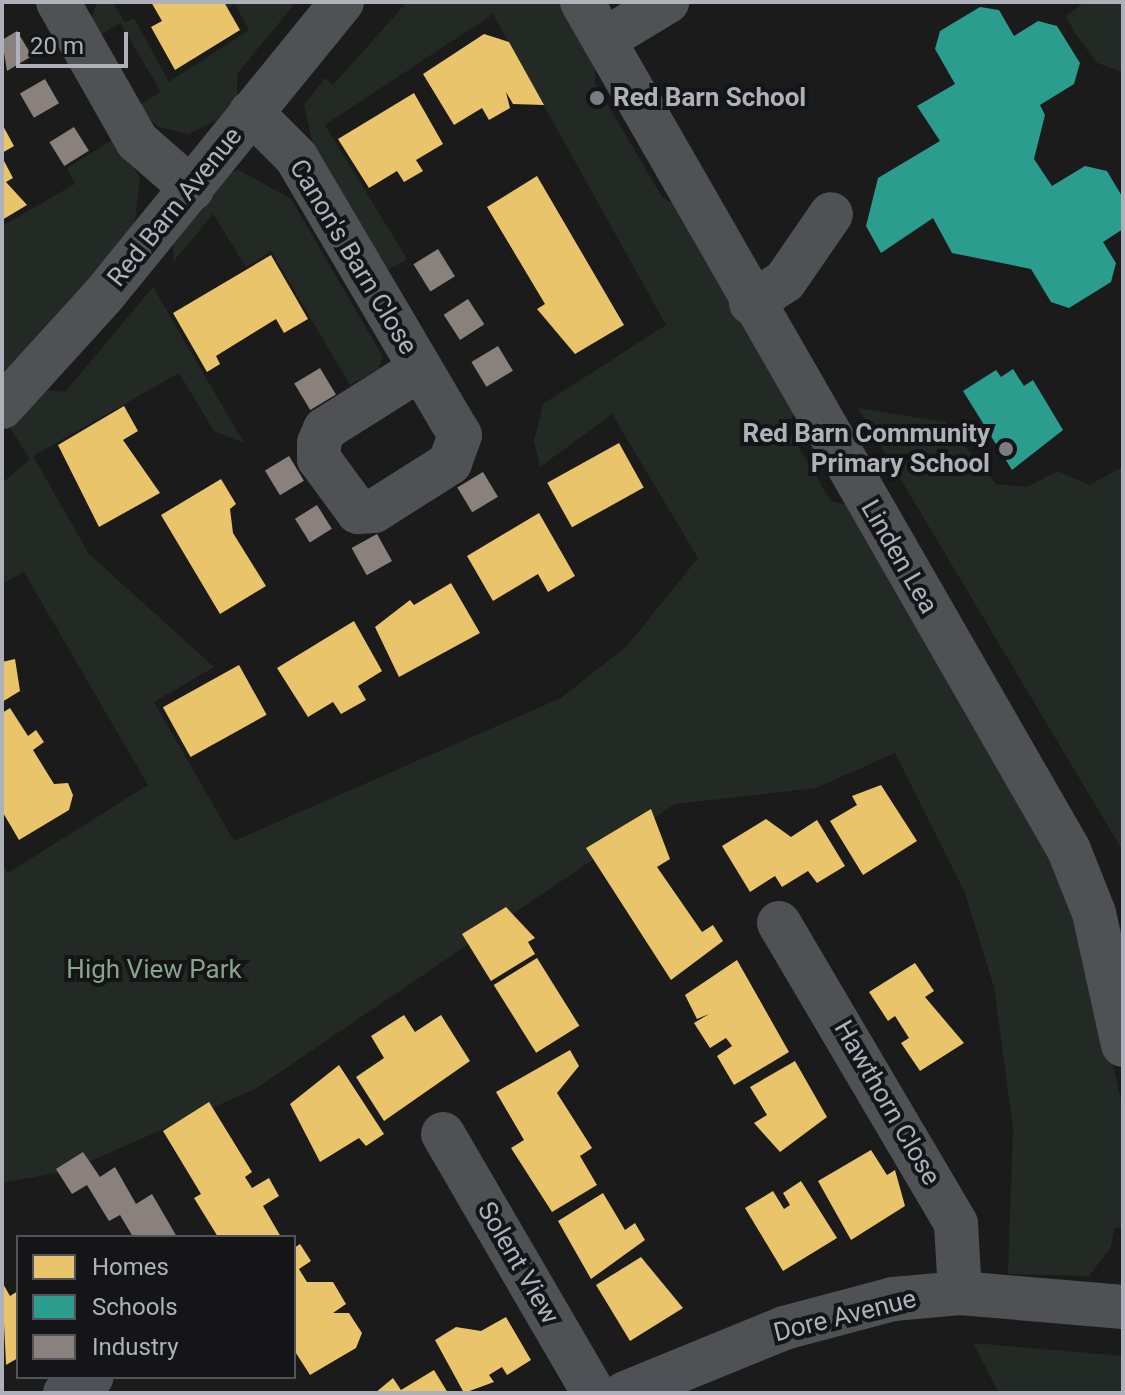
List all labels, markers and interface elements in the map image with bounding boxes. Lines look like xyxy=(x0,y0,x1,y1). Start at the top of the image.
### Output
scale bar xyxy=(20,16,132,66)
text: 20 m xyxy=(30,32,84,60)
place label: Red Barn School xyxy=(613,82,806,114)
marker: Red Barn School xyxy=(588,89,606,107)
street label: Red Barn Avenue xyxy=(101,121,249,293)
street label: Canon's Barn Close xyxy=(282,154,424,360)
place label: Red Barn Community Primary School xyxy=(743,418,990,480)
marker: Red Barn Community Primary School xyxy=(997,440,1015,458)
street label: Linden Lea xyxy=(854,495,944,619)
park label: High View Park xyxy=(66,954,242,986)
street label: Hawthorn Close xyxy=(827,1015,947,1191)
street label: Solent View xyxy=(471,1196,565,1330)
legend xyxy=(16,1235,296,1379)
text: Homes xyxy=(92,1253,169,1281)
street label: Dore Avenue xyxy=(771,1283,919,1349)
text: Schools xyxy=(92,1293,178,1321)
text: Industry xyxy=(92,1333,178,1361)

